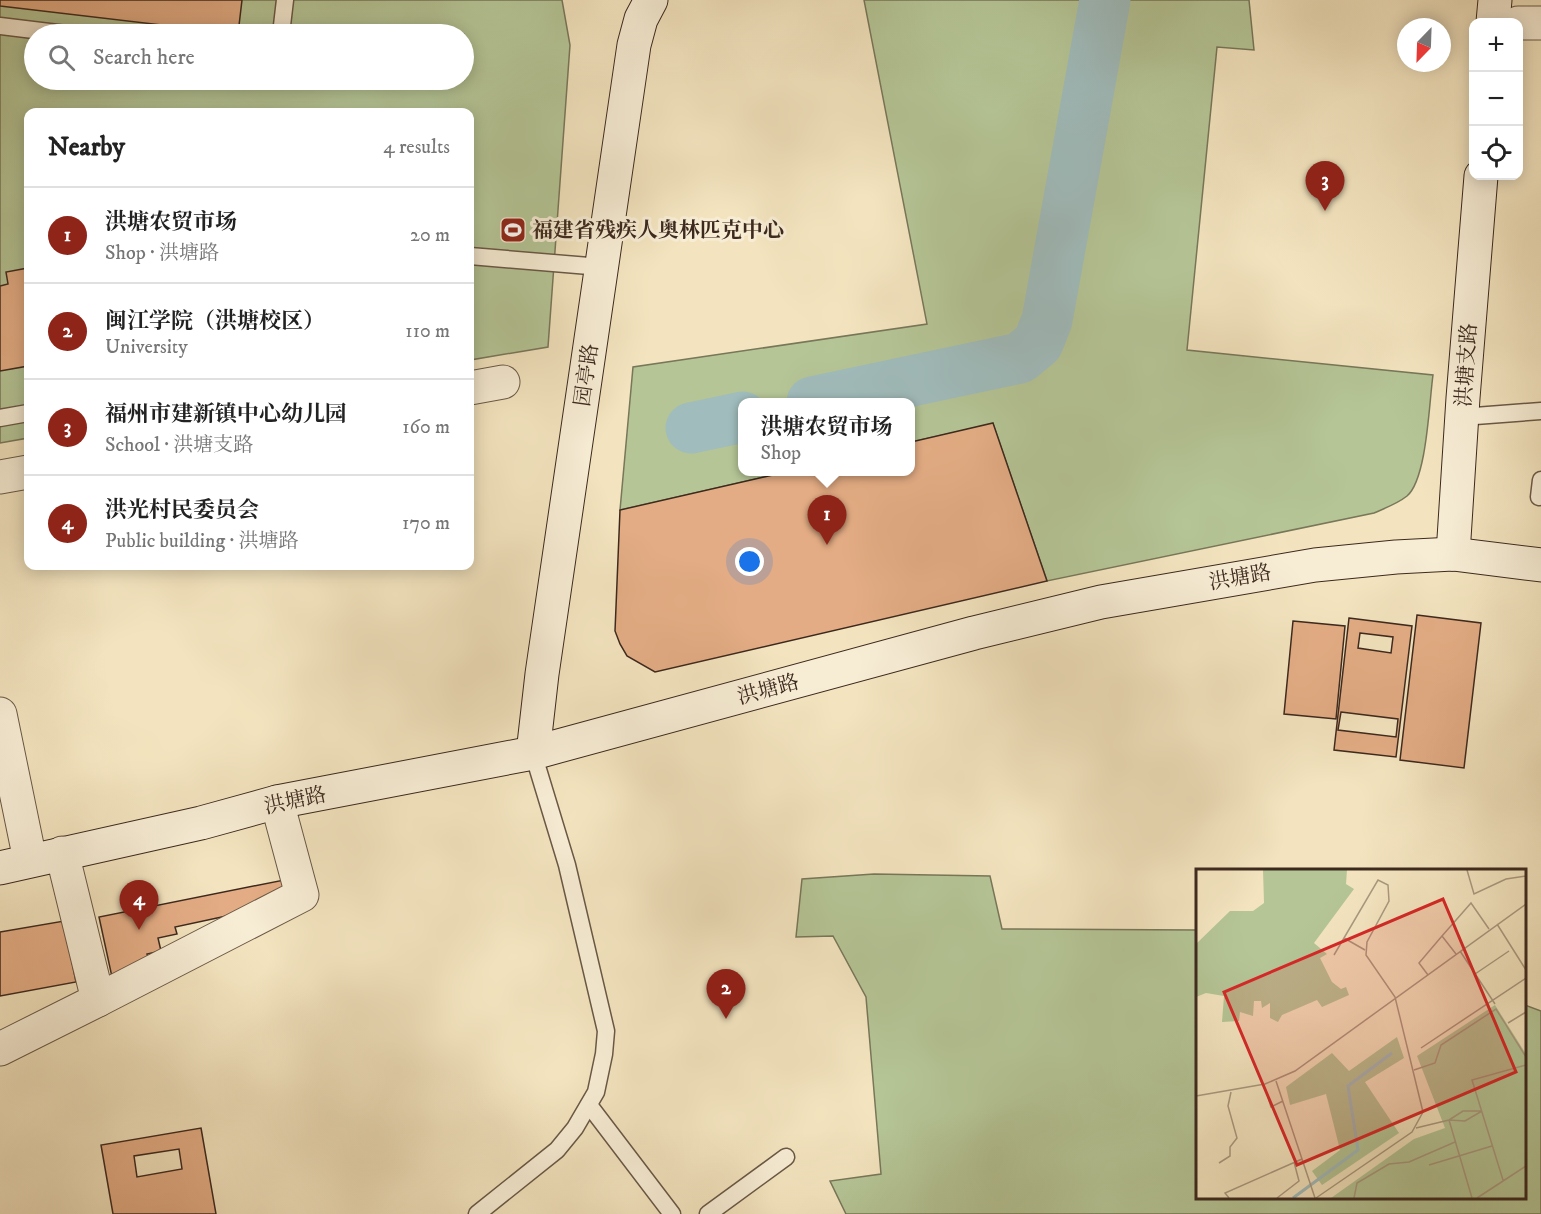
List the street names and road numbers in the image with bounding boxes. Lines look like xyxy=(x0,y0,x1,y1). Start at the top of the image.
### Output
street label: 洪塘支路 xyxy=(1451,322,1483,408)
street label: 园亭路 xyxy=(570,342,604,408)
street label: 洪塘路 xyxy=(1207,560,1273,596)
street label: 洪塘路 xyxy=(734,669,802,711)
street label: 洪塘路 xyxy=(262,782,329,820)

